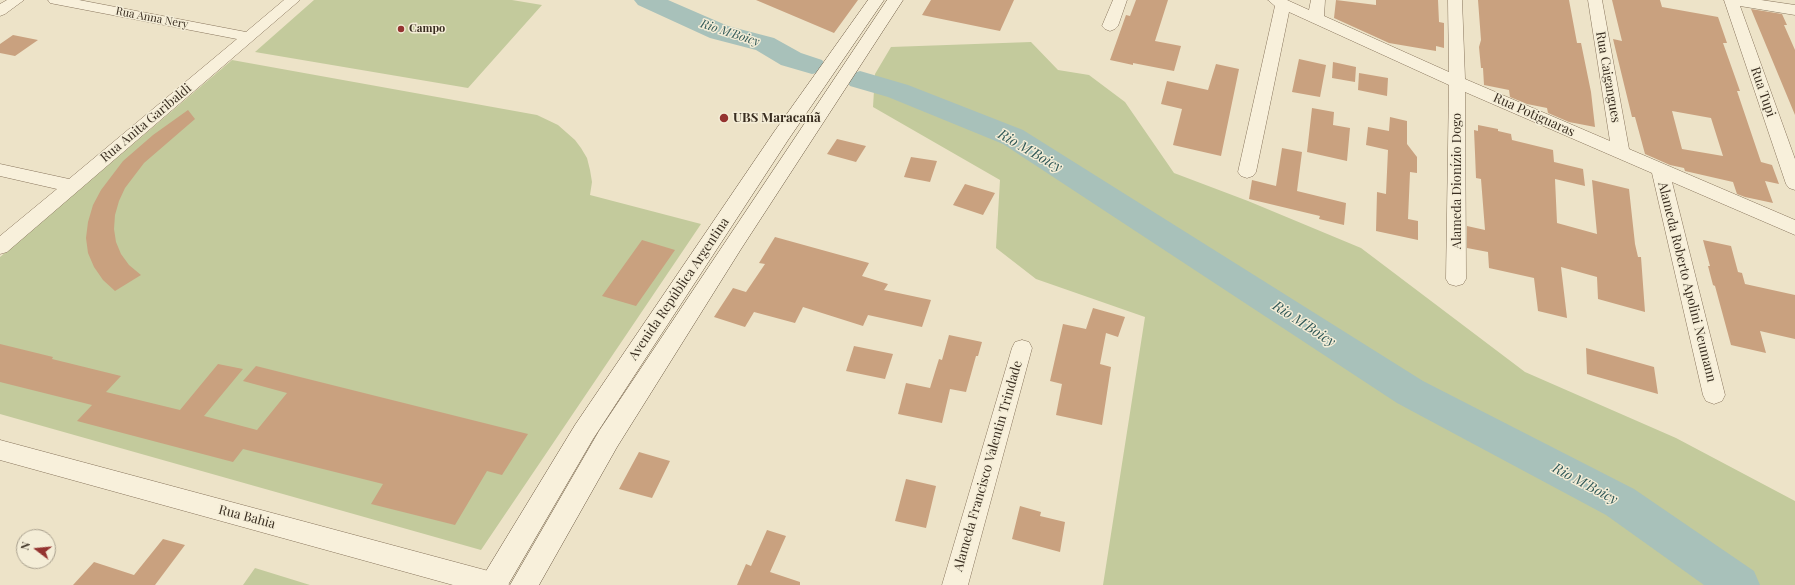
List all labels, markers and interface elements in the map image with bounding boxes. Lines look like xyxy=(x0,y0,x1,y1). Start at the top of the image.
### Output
street label: Rua Anna Nery xyxy=(115,5,189,31)
water label: Rio M'Boicy xyxy=(699,17,761,49)
place label: Campo xyxy=(409,22,445,36)
marker: Campo xyxy=(396,24,406,34)
street label: Rua Caigangues xyxy=(1592,30,1624,124)
street label: Rua Tupi xyxy=(1747,65,1779,119)
street label: Rua Anita Garibaldi xyxy=(97,80,195,166)
street label: Rua Potiguaras xyxy=(1491,90,1577,140)
place label: UBS Maracanã xyxy=(733,110,821,126)
marker: UBS Maracanã xyxy=(718,112,730,124)
street label: Alameda Dionízio Dogo xyxy=(1449,113,1465,249)
water label: Rio M'Boicy xyxy=(995,126,1065,176)
street label: Alameda Roberto Apolini Neumann xyxy=(1655,180,1719,384)
street label: Avenida República Argentina xyxy=(625,215,733,363)
water label: Rio M'Boicy xyxy=(1270,298,1338,350)
street label: Alameda Francisco Valentin Trindade xyxy=(950,359,1026,573)
water label: Rio M'Boicy xyxy=(1550,460,1620,508)
street label: Rua Bahia xyxy=(217,502,277,532)
north arrow xyxy=(16,529,56,569)
text: N xyxy=(17,540,33,552)

